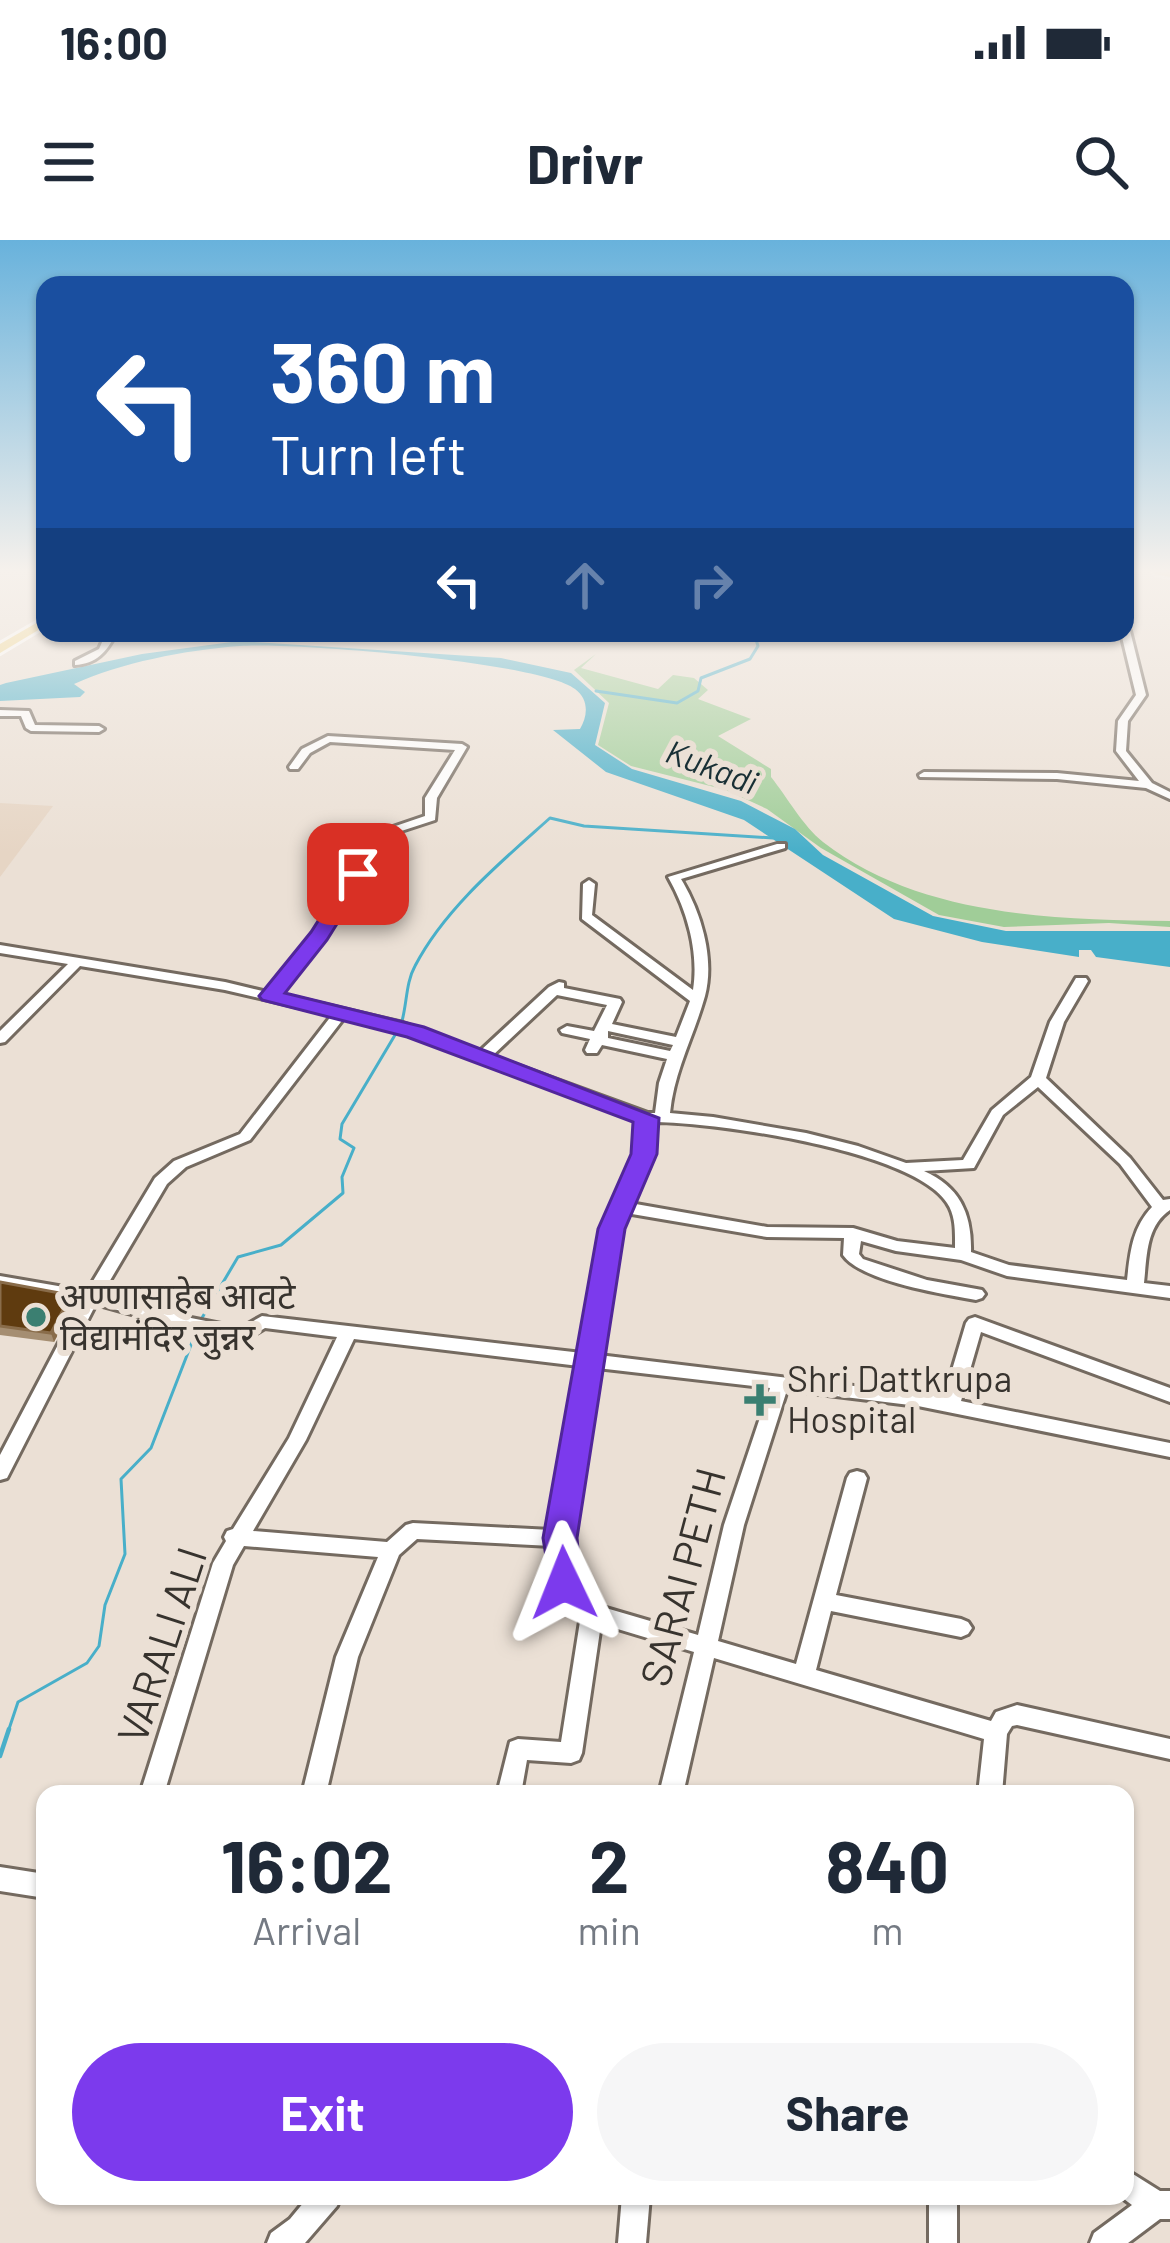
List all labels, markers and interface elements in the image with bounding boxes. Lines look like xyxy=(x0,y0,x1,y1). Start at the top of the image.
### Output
text: 16:00 xyxy=(60,15,168,69)
icon: menu xyxy=(36,129,102,195)
icon: search xyxy=(1068,129,1134,195)
text: Drivr xyxy=(527,130,643,195)
text: 360 m xyxy=(270,319,495,420)
icon: left xyxy=(72,324,228,480)
text: Turn left xyxy=(270,421,467,486)
icon: left xyxy=(426,552,492,618)
icon: ahead xyxy=(552,552,618,618)
icon: right xyxy=(678,552,744,618)
water label: Kukadi xyxy=(661,730,764,802)
pin xyxy=(307,823,409,925)
icon: arrive xyxy=(325,841,391,907)
place label: अण्णासाहेब आवटे विद्यामंदिर जुन्नर xyxy=(60,1273,296,1360)
marker: अण्णासाहेब आवटे विद्यामंदिर जुन्नर xyxy=(23,1304,49,1330)
place label: Shri Dattkrupa Hospital xyxy=(787,1356,1012,1440)
marker: Shri Dattkrupa Hospital xyxy=(744,1384,776,1416)
street label: SARAI PETH xyxy=(628,1462,734,1691)
position arrow xyxy=(501,1520,627,1646)
street label: VARALI ALI xyxy=(105,1540,215,1748)
text: 16:02 xyxy=(221,1821,393,1907)
text: 2 xyxy=(589,1821,629,1907)
text: 840 xyxy=(826,1821,949,1907)
text: Arrival xyxy=(252,1906,361,1953)
text: min xyxy=(577,1906,641,1953)
text: m xyxy=(871,1906,903,1953)
button: Exit xyxy=(72,2043,573,2181)
button: Share xyxy=(597,2043,1098,2181)

